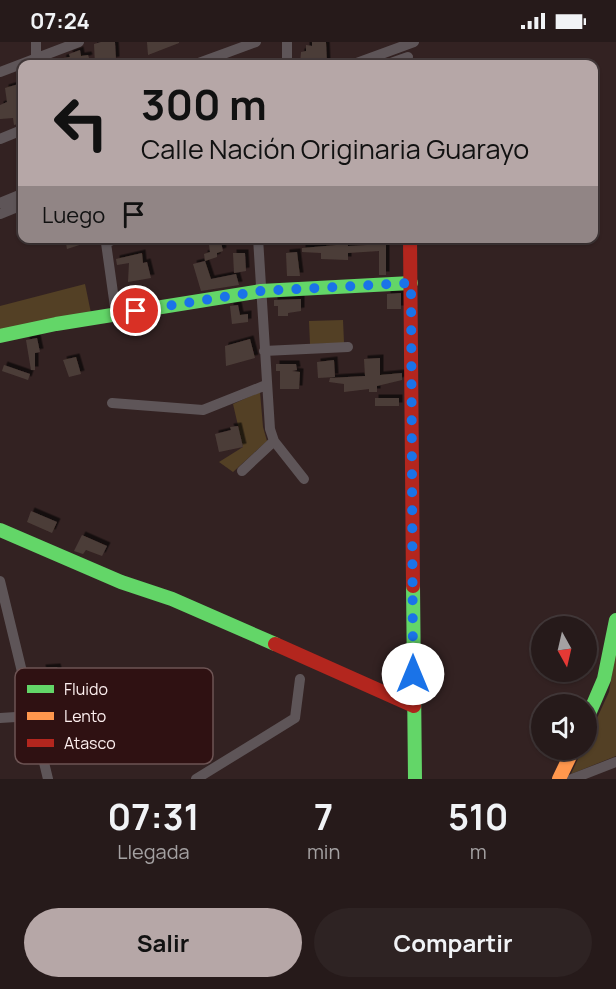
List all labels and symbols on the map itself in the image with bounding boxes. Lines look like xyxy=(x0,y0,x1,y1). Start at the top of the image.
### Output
pin xyxy=(110,285,161,336)
north arrow xyxy=(531,616,597,682)
position arrow xyxy=(381,642,445,706)
legend xyxy=(15,668,213,764)
text: Fluido xyxy=(64,678,108,700)
text: Lento xyxy=(64,705,106,727)
text: Atasco xyxy=(64,732,116,754)

